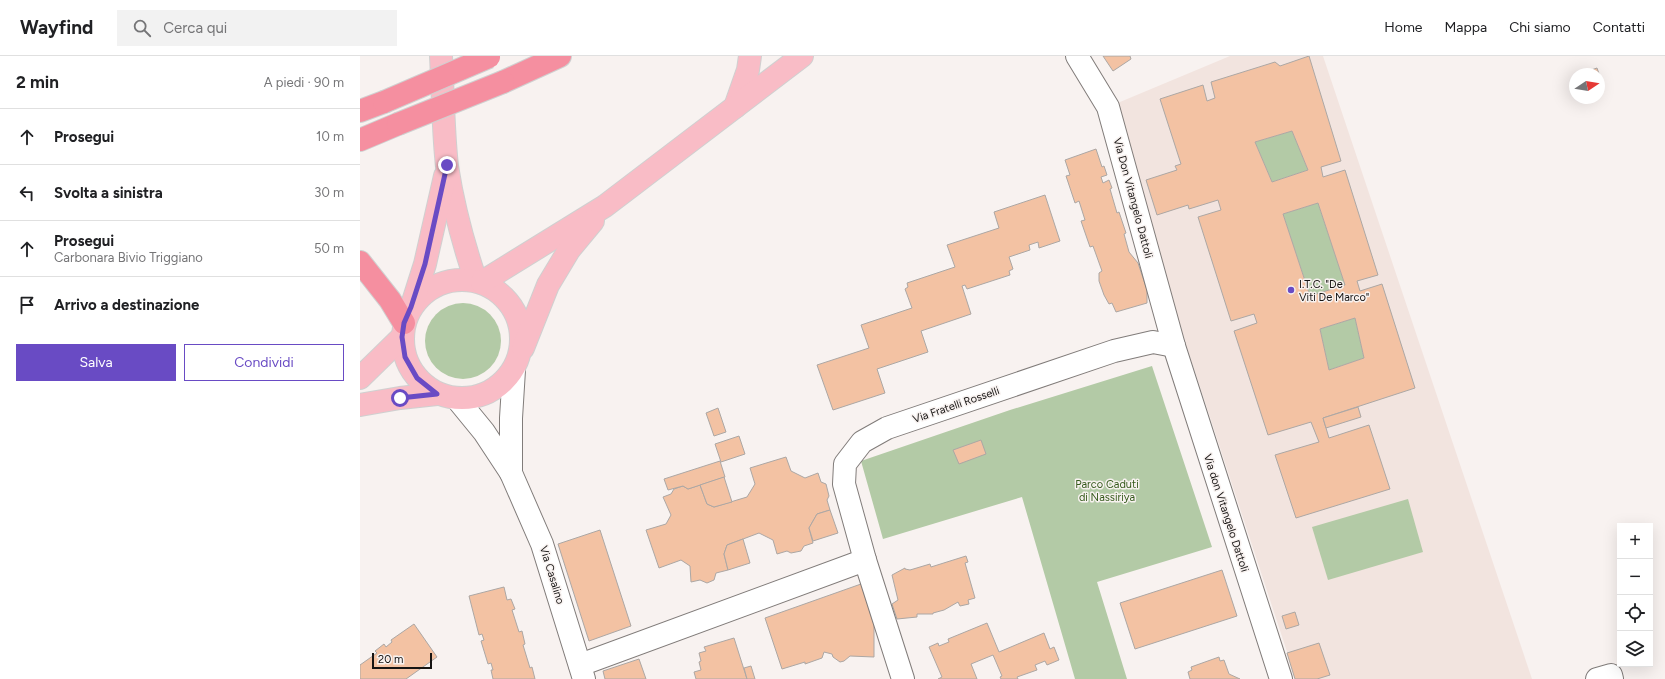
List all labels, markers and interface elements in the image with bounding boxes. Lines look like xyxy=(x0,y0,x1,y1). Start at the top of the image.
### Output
search box xyxy=(117,10,397,46)
text: Wayfind xyxy=(20,16,93,39)
icon: search xyxy=(131,17,153,39)
text: Cerca qui xyxy=(163,19,227,37)
text: Home xyxy=(1384,19,1423,36)
text: Mappa xyxy=(1445,19,1487,36)
text: Chi siamo xyxy=(1509,19,1571,36)
text: Contatti xyxy=(1593,19,1645,36)
north arrow xyxy=(1569,68,1605,104)
text: 2 min xyxy=(16,72,59,92)
text: A piedi · 90 m xyxy=(264,75,344,90)
icon: ahead xyxy=(16,126,38,148)
text: Prosegui xyxy=(54,128,114,146)
text: 10 m xyxy=(316,129,344,144)
street label: Via Don Vitangelo Dattoli xyxy=(1111,136,1155,260)
route end xyxy=(438,156,456,174)
icon: left xyxy=(16,182,38,204)
text: Svolta a sinistra xyxy=(54,184,163,202)
text: 30 m xyxy=(314,185,344,200)
text: Prosegui xyxy=(54,232,114,250)
icon: ahead xyxy=(16,238,38,260)
text: 50 m xyxy=(314,241,344,256)
text: Carbonara Bivio Triggiano xyxy=(54,250,203,265)
place label: I.T.C. "De Viti De Marco" xyxy=(1299,278,1369,304)
marker: I.T.C. "De Viti De Marco" xyxy=(1286,285,1296,295)
icon: arrive xyxy=(16,294,38,316)
text: Arrivo a destinazione xyxy=(54,296,199,314)
button: Salva xyxy=(16,344,176,381)
button: Condividi xyxy=(184,344,344,381)
street label: Via Fratelli Rosselli xyxy=(911,384,1001,426)
route start xyxy=(391,389,409,407)
street label: Via don Vitangelo Dattoli xyxy=(1201,452,1251,574)
park label: Parco Caduti di Nassiriya xyxy=(1075,478,1139,504)
map controls xyxy=(1617,523,1653,667)
button: + xyxy=(1617,523,1653,559)
street label: Via Casalino xyxy=(537,544,567,606)
button: − xyxy=(1617,559,1653,595)
button: locate xyxy=(1617,595,1653,631)
button: layers xyxy=(1617,631,1653,667)
scale bar xyxy=(372,651,432,670)
text: 20 m xyxy=(378,653,403,666)

